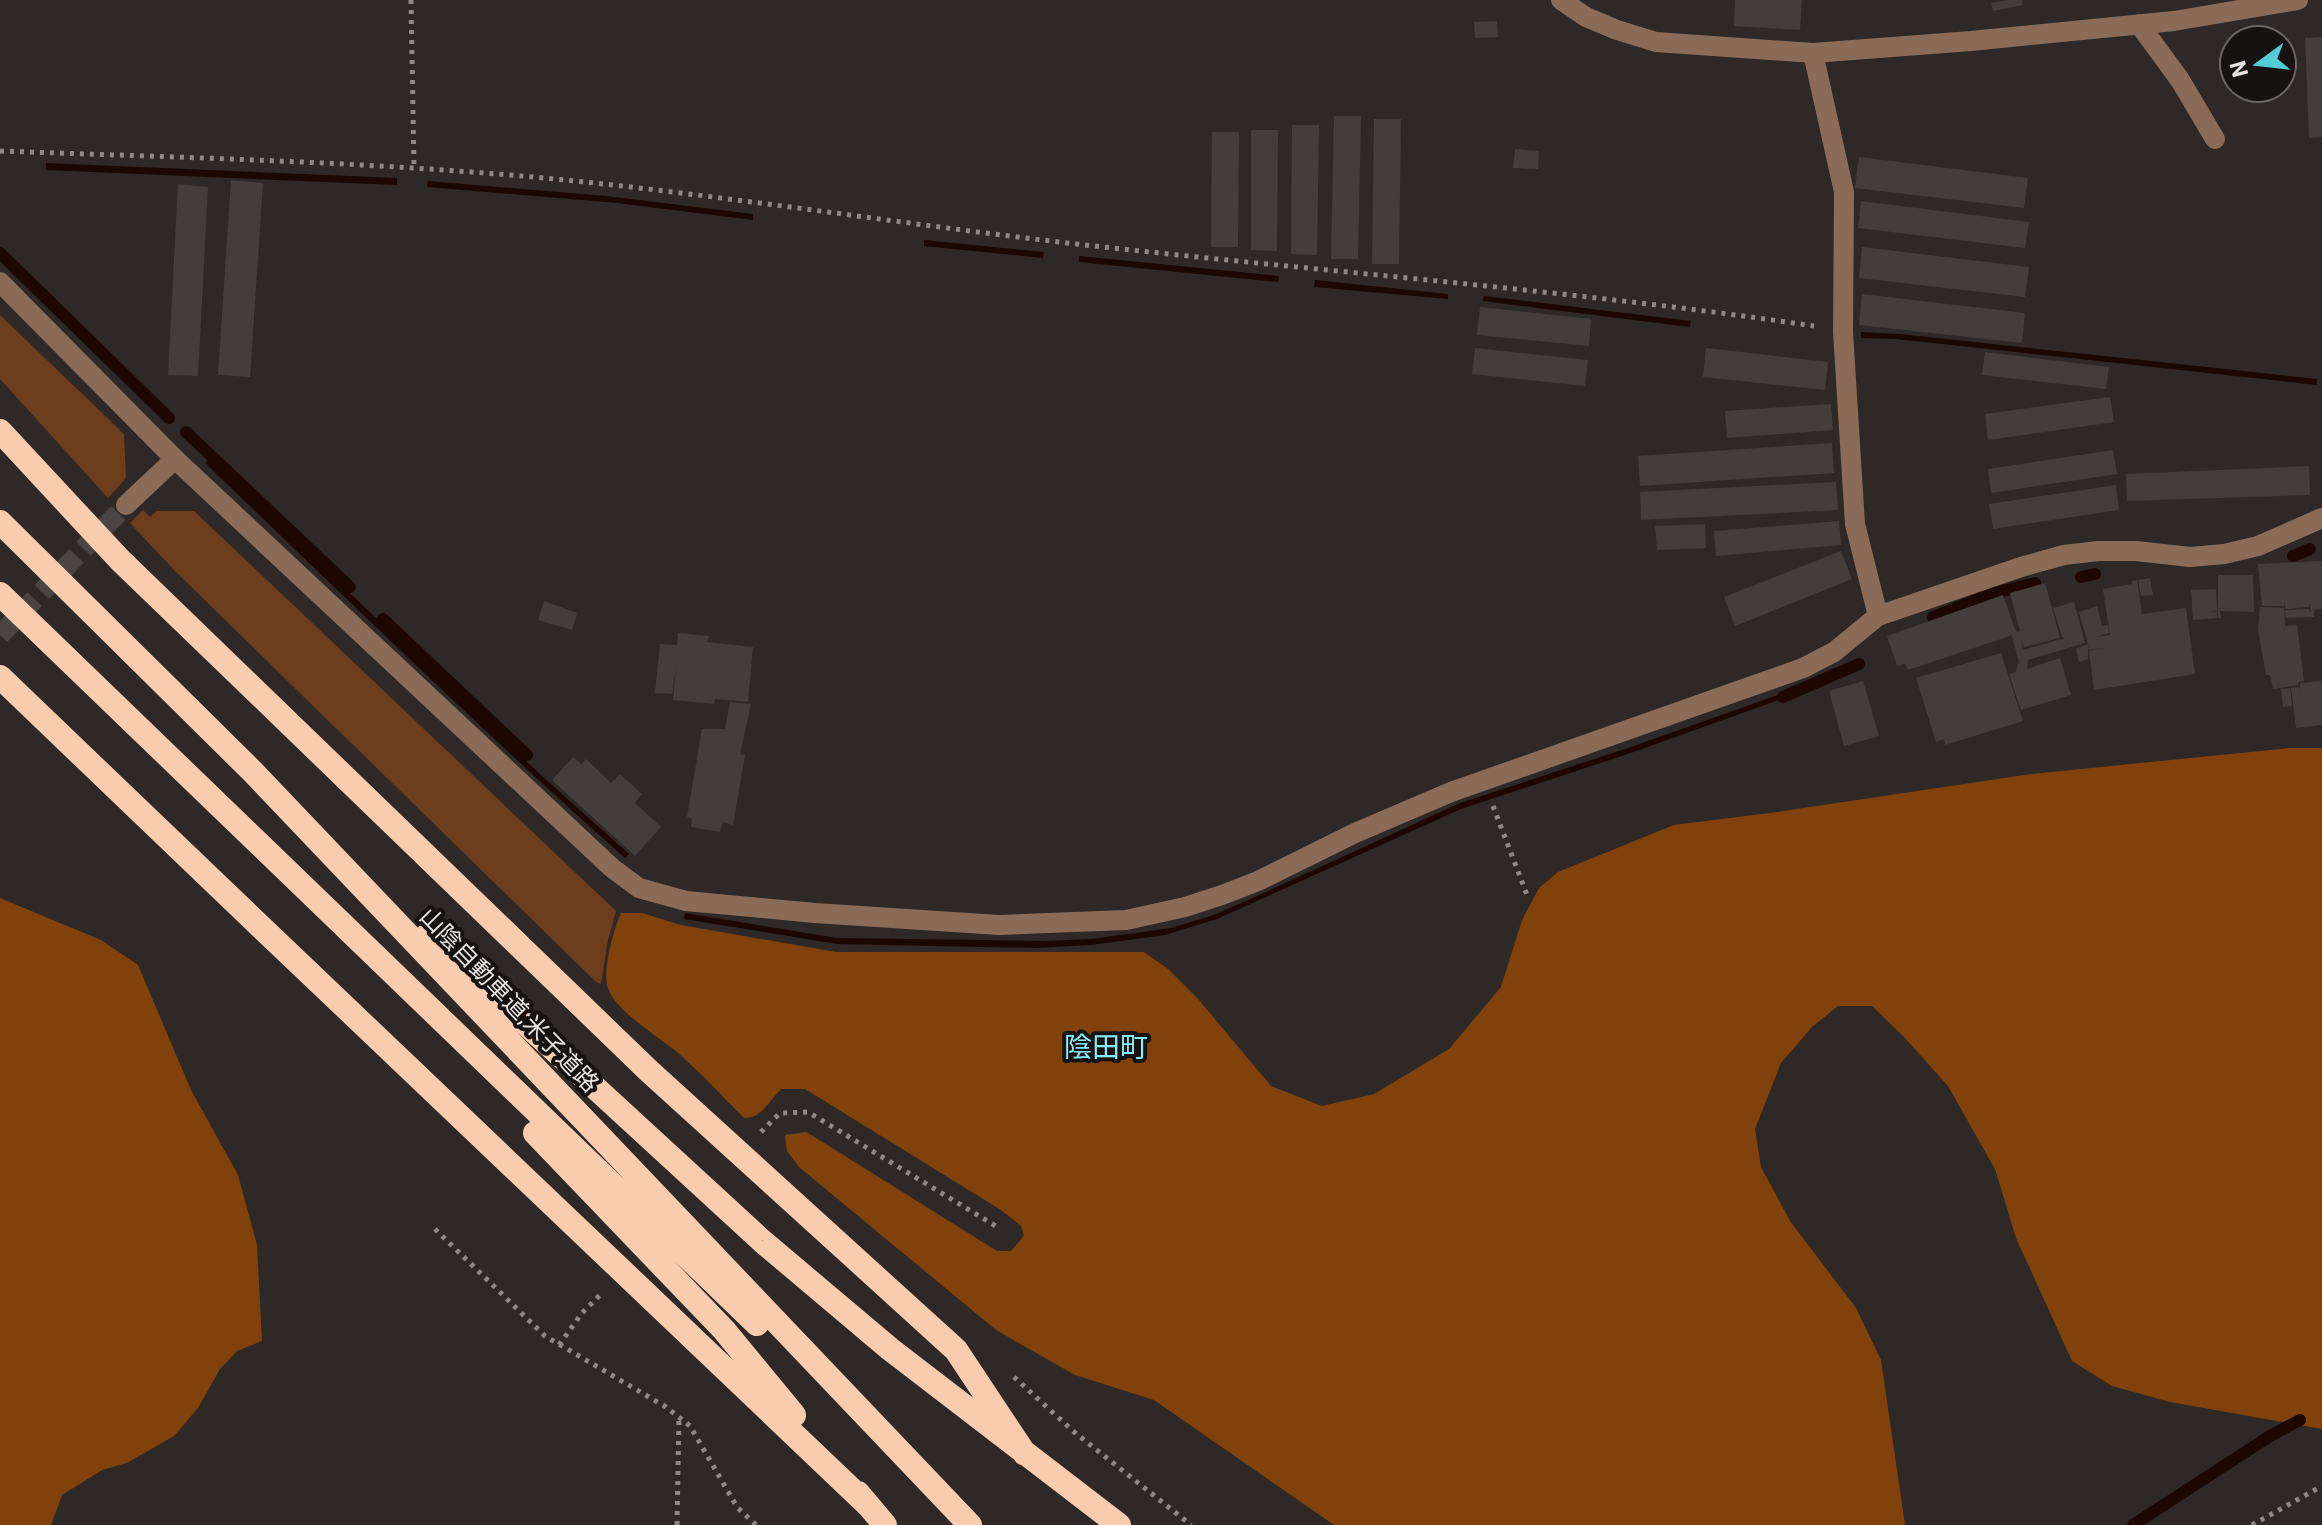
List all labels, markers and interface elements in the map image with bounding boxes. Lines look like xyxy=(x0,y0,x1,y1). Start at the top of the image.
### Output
north arrow xyxy=(2218,24,2298,104)
text: N xyxy=(2225,58,2253,80)
street label: 山陰自動車道;米子道路 xyxy=(414,902,604,1098)
district label: 陰田町 xyxy=(1064,1031,1148,1064)

